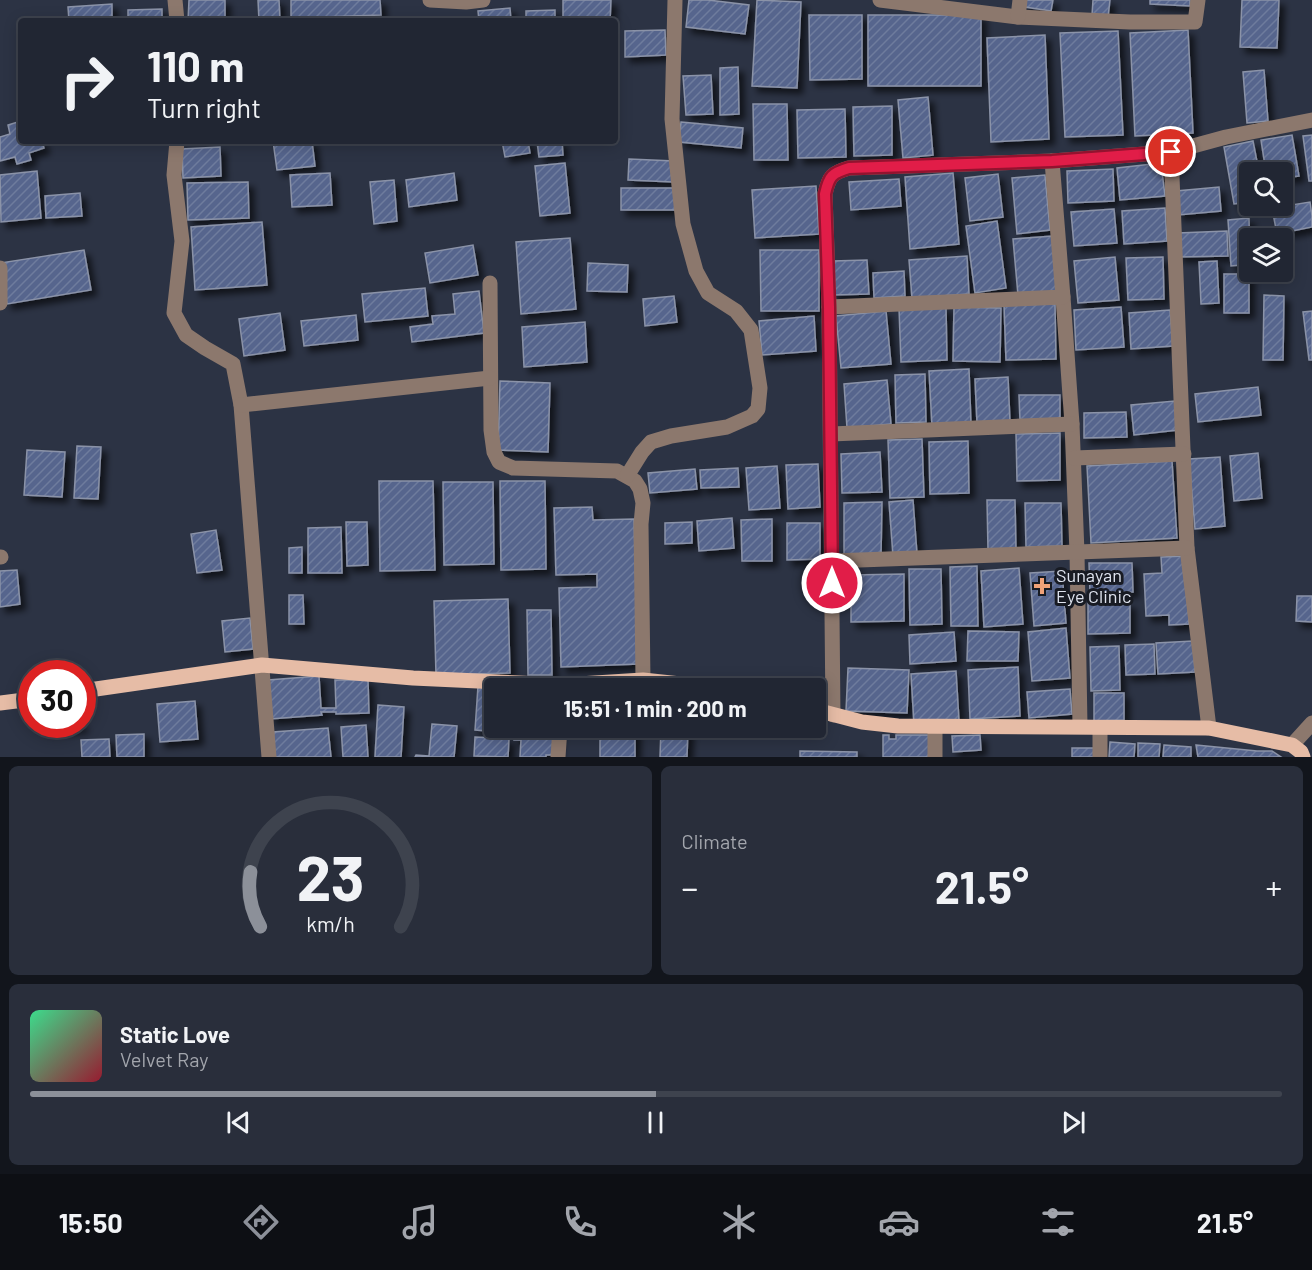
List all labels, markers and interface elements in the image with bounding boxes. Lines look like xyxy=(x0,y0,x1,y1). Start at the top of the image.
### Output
text: 110 m xyxy=(147,40,244,90)
icon: right xyxy=(48,42,126,120)
text: Turn right xyxy=(147,91,261,123)
pin xyxy=(1145,126,1196,177)
icon: arrive xyxy=(1154,135,1187,168)
map controls xyxy=(1239,162,1293,282)
button: search xyxy=(1239,162,1293,216)
button: layers xyxy=(1239,228,1293,282)
position arrow xyxy=(800,551,864,615)
place label: Sunayan Eye Clinic xyxy=(1056,564,1131,607)
marker: Sunayan Eye Clinic xyxy=(1033,577,1051,595)
speed limit sign: 30 xyxy=(18,660,96,738)
text: 15:51 · 1 min · 200 m xyxy=(563,695,747,721)
text: Climate xyxy=(682,829,748,853)
text: 23 xyxy=(296,839,364,913)
text: 21.5° xyxy=(935,859,1029,913)
text: − xyxy=(682,867,698,907)
text: + xyxy=(1266,867,1282,907)
text: km/h xyxy=(306,912,355,937)
text: Static Love xyxy=(120,1021,230,1047)
text: Velvet Ray xyxy=(120,1047,209,1071)
icon: previous xyxy=(222,1106,255,1139)
icon: pause xyxy=(639,1106,672,1139)
icon: next xyxy=(1057,1106,1090,1139)
icon: directions xyxy=(240,1201,282,1243)
icon: music xyxy=(399,1201,441,1243)
icon: phone xyxy=(559,1201,601,1243)
icon: climate xyxy=(718,1201,760,1243)
icon: car xyxy=(878,1201,920,1243)
icon: filters xyxy=(1037,1201,1079,1243)
text: 15:50 xyxy=(59,1206,123,1238)
text: 21.5° xyxy=(1197,1206,1253,1238)

